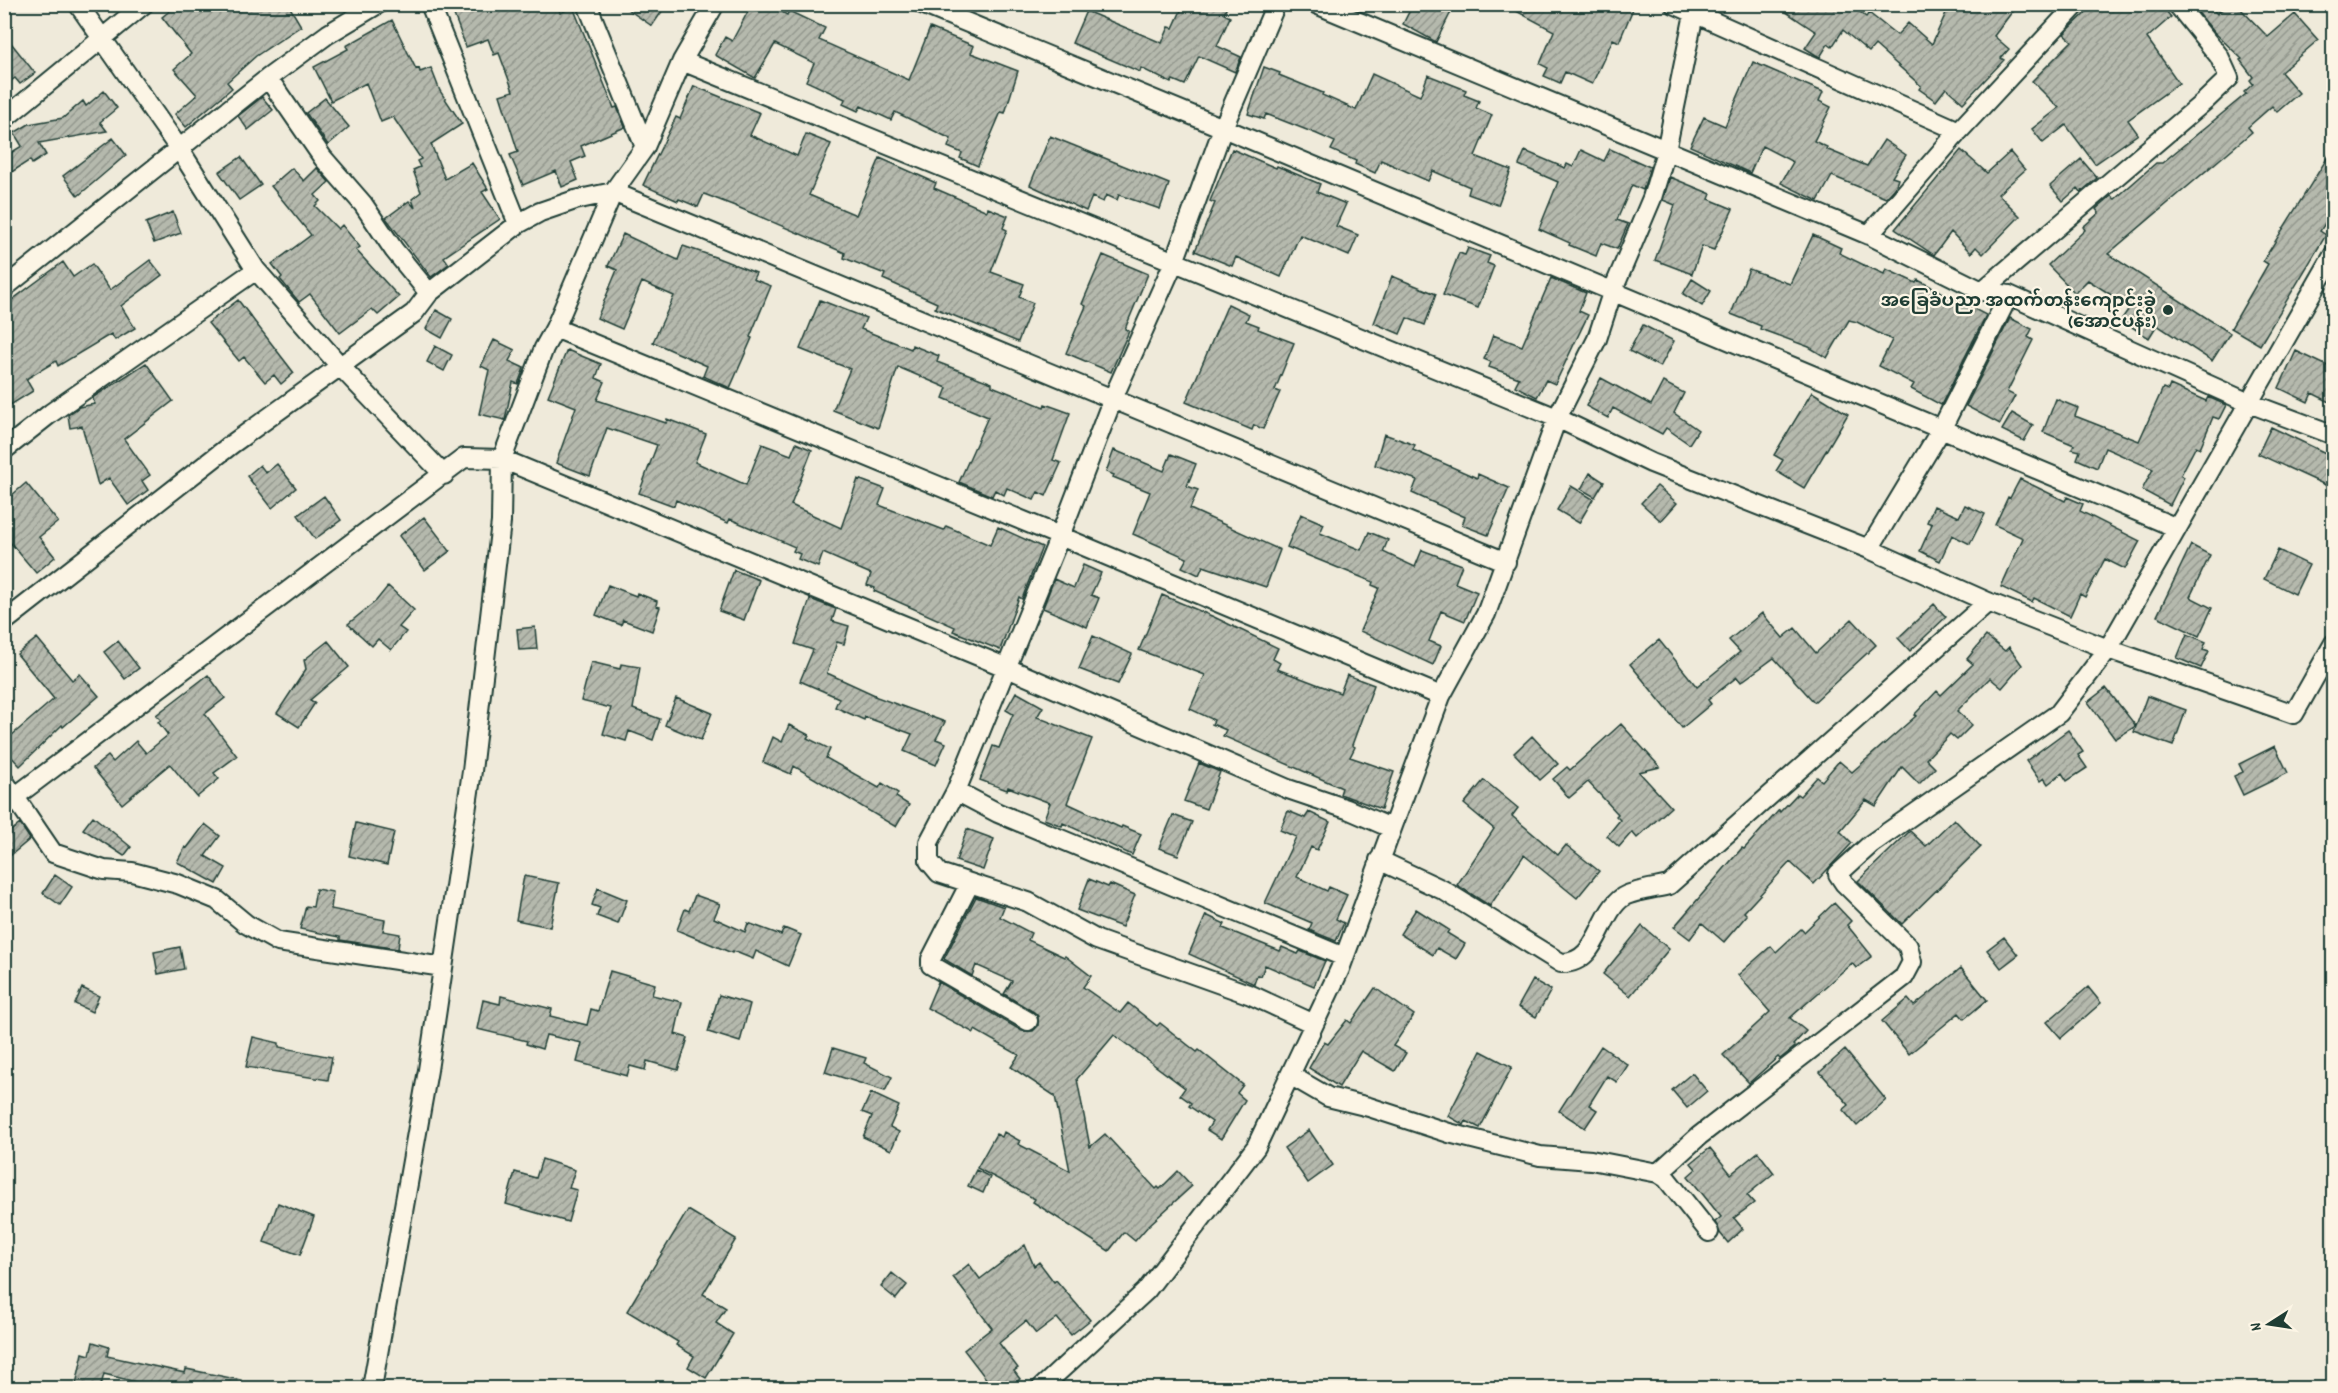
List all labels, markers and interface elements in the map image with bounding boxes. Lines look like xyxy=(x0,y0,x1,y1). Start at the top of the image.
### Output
place label: အခြေခံပညာ အထက်တန်းကျောင်းခွဲ (အောင်ပန်း) xyxy=(1881,288,2156,336)
marker: အခြေခံပညာ အထက်တန်းကျောင်းခွဲ (အောင်ပန်း) xyxy=(2161,303,2175,317)
north arrow xyxy=(2239,1294,2299,1354)
text: N xyxy=(2245,1320,2269,1333)

